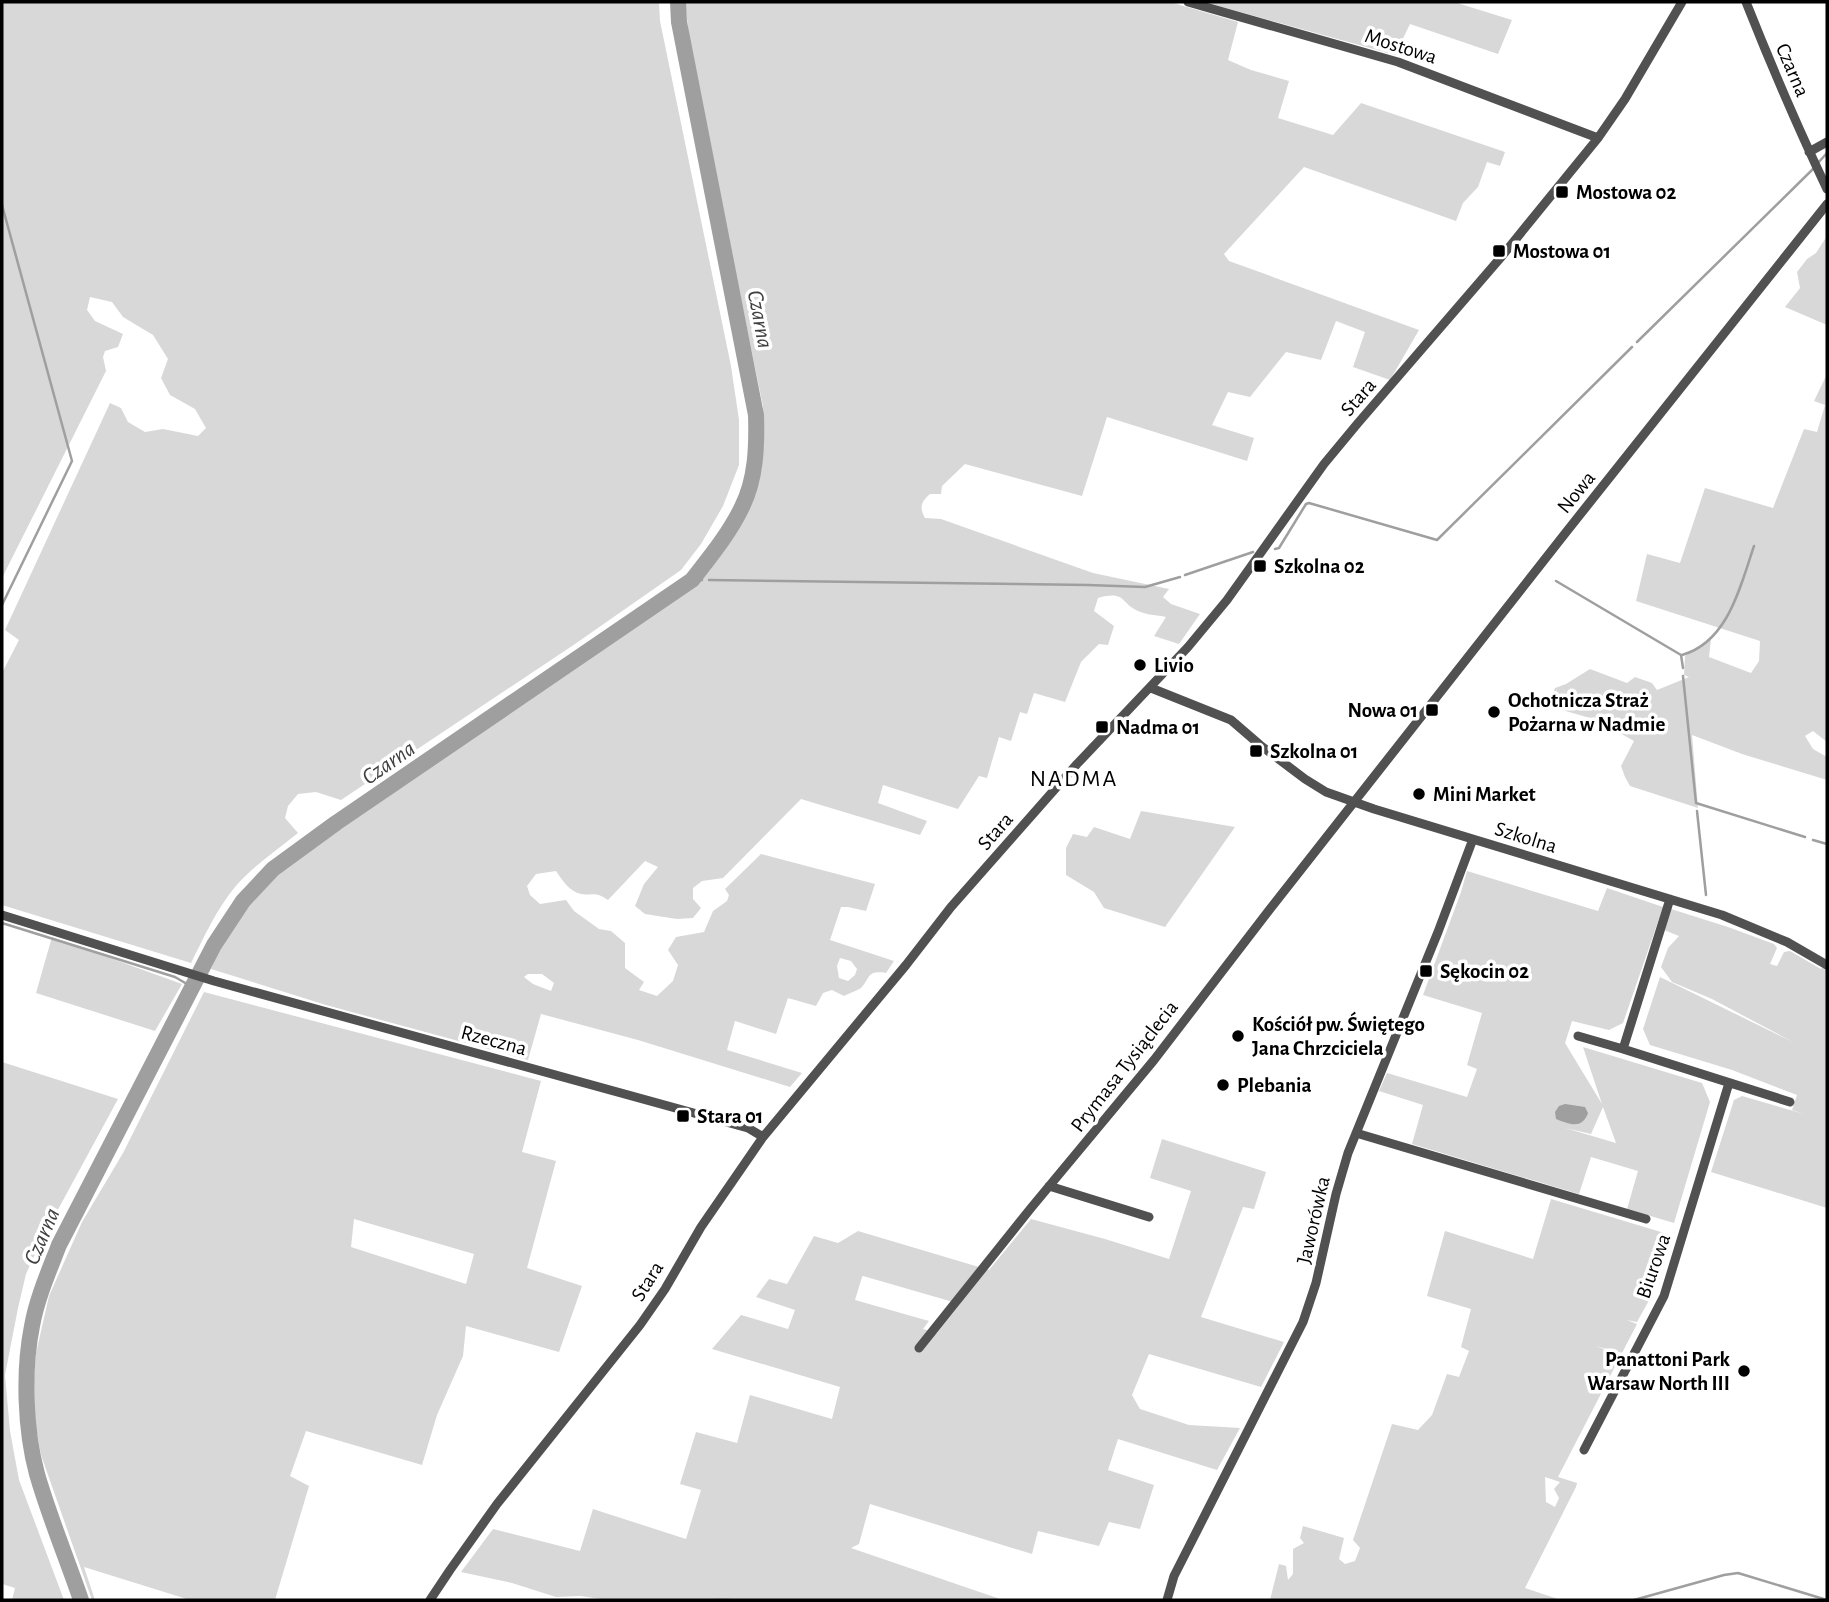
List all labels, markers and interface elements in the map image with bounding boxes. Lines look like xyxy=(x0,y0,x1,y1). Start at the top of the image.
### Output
street label: Mostowa xyxy=(1362,25,1440,68)
street label: Czarna xyxy=(1772,40,1813,100)
place label: Mostowa 02 xyxy=(1576,182,1677,203)
marker: Mostowa 02 xyxy=(1554,184,1570,200)
place label: Mostowa 01 xyxy=(1513,241,1611,262)
marker: Mostowa 01 xyxy=(1491,243,1507,259)
water label: Czarna xyxy=(743,288,776,350)
street label: Stara xyxy=(1337,374,1380,420)
street label: Nowa xyxy=(1553,467,1600,517)
place label: Szkolna 02 xyxy=(1274,556,1365,577)
marker: Szkolna 02 xyxy=(1252,558,1268,574)
place label: Livio xyxy=(1154,655,1194,676)
marker: Livio xyxy=(1132,657,1148,673)
place label: Ochotnicza Straż Pożarna w Nadmie xyxy=(1508,690,1665,735)
place label: Nowa 01 xyxy=(1348,700,1418,721)
marker: Nowa 01 xyxy=(1424,702,1440,718)
marker: Ochotnicza Straż Pożarna w Nadmie xyxy=(1486,704,1502,720)
place label: Nadma 01 xyxy=(1116,717,1200,738)
marker: Nadma 01 xyxy=(1094,719,1110,735)
water label: Czarna xyxy=(358,737,420,790)
place label: Szkolna 01 xyxy=(1270,741,1358,762)
marker: Szkolna 01 xyxy=(1248,743,1264,759)
district label: NADMA xyxy=(1030,767,1118,791)
place label: Mini Market xyxy=(1433,784,1536,805)
marker: Mini Market xyxy=(1411,786,1427,802)
street label: Stara xyxy=(974,808,1017,854)
street label: Szkolna xyxy=(1492,818,1560,857)
place label: Sękocin 02 xyxy=(1440,961,1529,982)
marker: Sękocin 02 xyxy=(1418,963,1434,979)
street label: Prymasa Tysiąclecia xyxy=(1067,996,1182,1136)
place label: Kościół pw. Świętego Jana Chrzciciela xyxy=(1252,1011,1425,1059)
street label: Rzeczna xyxy=(459,1022,529,1059)
marker: Kościół pw. Świętego Jana Chrzciciela xyxy=(1230,1028,1246,1044)
place label: Plebania xyxy=(1237,1075,1312,1096)
marker: Plebania xyxy=(1215,1077,1231,1093)
place label: Stara 01 xyxy=(697,1106,763,1127)
marker: Stara 01 xyxy=(675,1108,691,1124)
street label: Jaworówka xyxy=(1293,1174,1334,1266)
water label: Czarna xyxy=(20,1205,64,1268)
street label: Biurowa xyxy=(1633,1231,1674,1301)
street label: Stara xyxy=(627,1257,668,1305)
place label: Panattoni Park Warsaw North III xyxy=(1587,1349,1731,1394)
marker: Panattoni Park Warsaw North III xyxy=(1736,1363,1752,1379)

